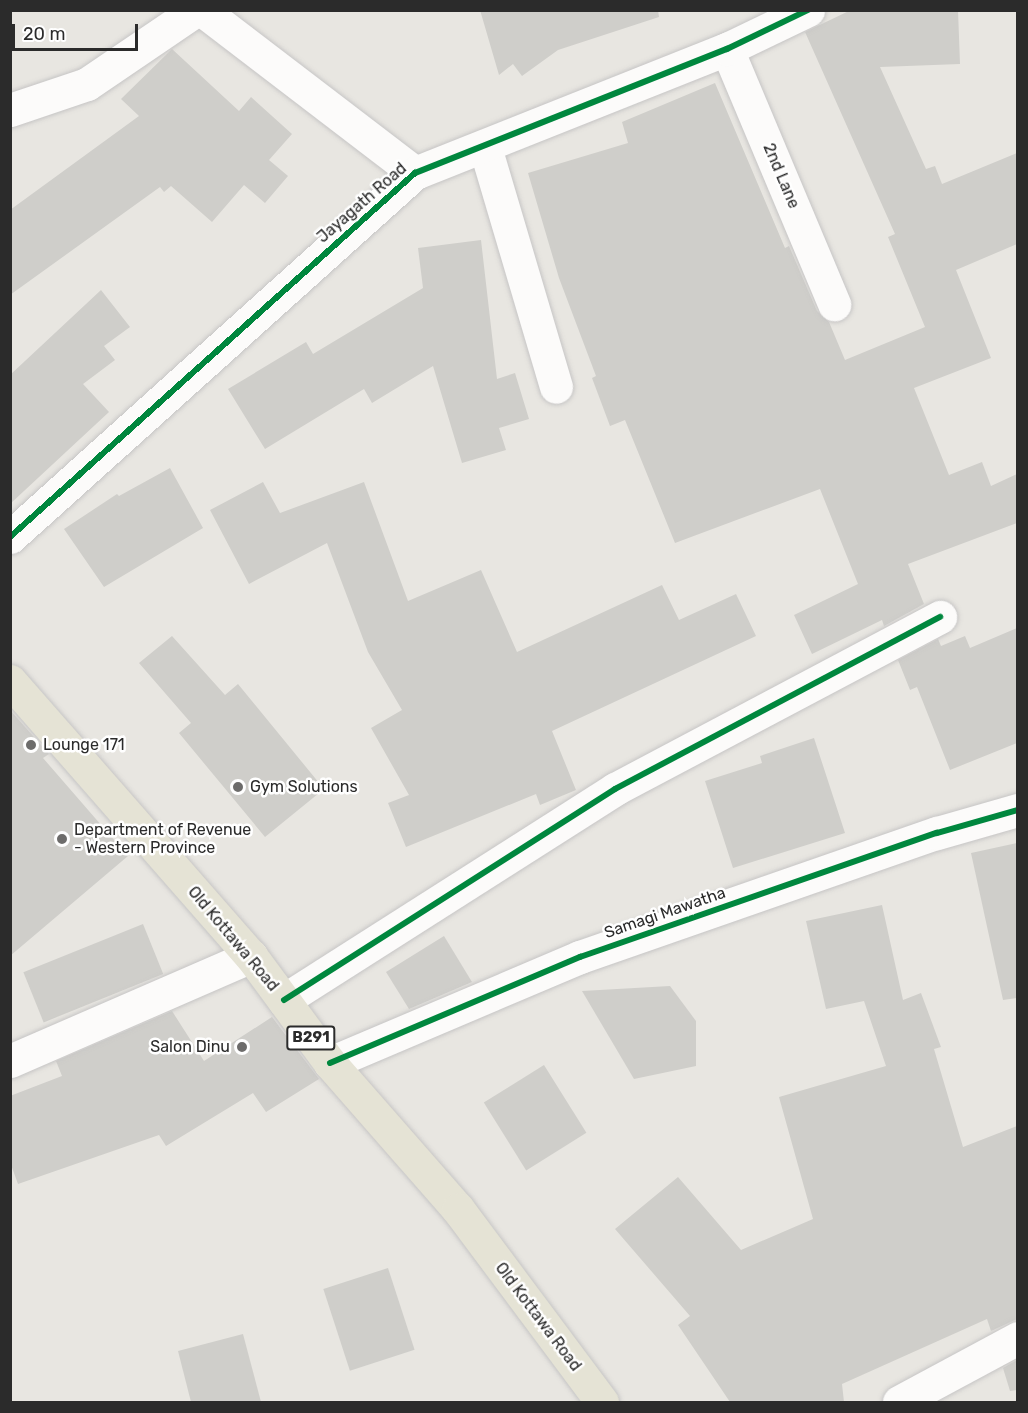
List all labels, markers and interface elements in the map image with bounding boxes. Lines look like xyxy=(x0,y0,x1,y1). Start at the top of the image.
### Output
scale bar xyxy=(15,12,141,50)
text: 20 m xyxy=(23,23,65,45)
street label: 2nd Lane xyxy=(759,140,803,212)
street label: Jayagath Road xyxy=(313,159,411,247)
place label: Lounge 171 xyxy=(43,735,125,755)
marker: Lounge 171 xyxy=(24,738,38,752)
place label: Gym Solutions xyxy=(250,777,358,797)
marker: Gym Solutions xyxy=(231,780,245,794)
place label: Department of Revenue - Western Province xyxy=(74,820,252,858)
marker: Department of Revenue - Western Province xyxy=(55,832,69,846)
street label: Old Kottawa Road xyxy=(184,883,282,995)
street label: Samagi Mawatha xyxy=(602,883,728,943)
road number: B291 xyxy=(286,1026,336,1050)
place label: Salon Dinu xyxy=(150,1037,230,1057)
marker: Salon Dinu xyxy=(235,1040,249,1054)
street label: Old Kottawa Road xyxy=(491,1259,585,1375)

